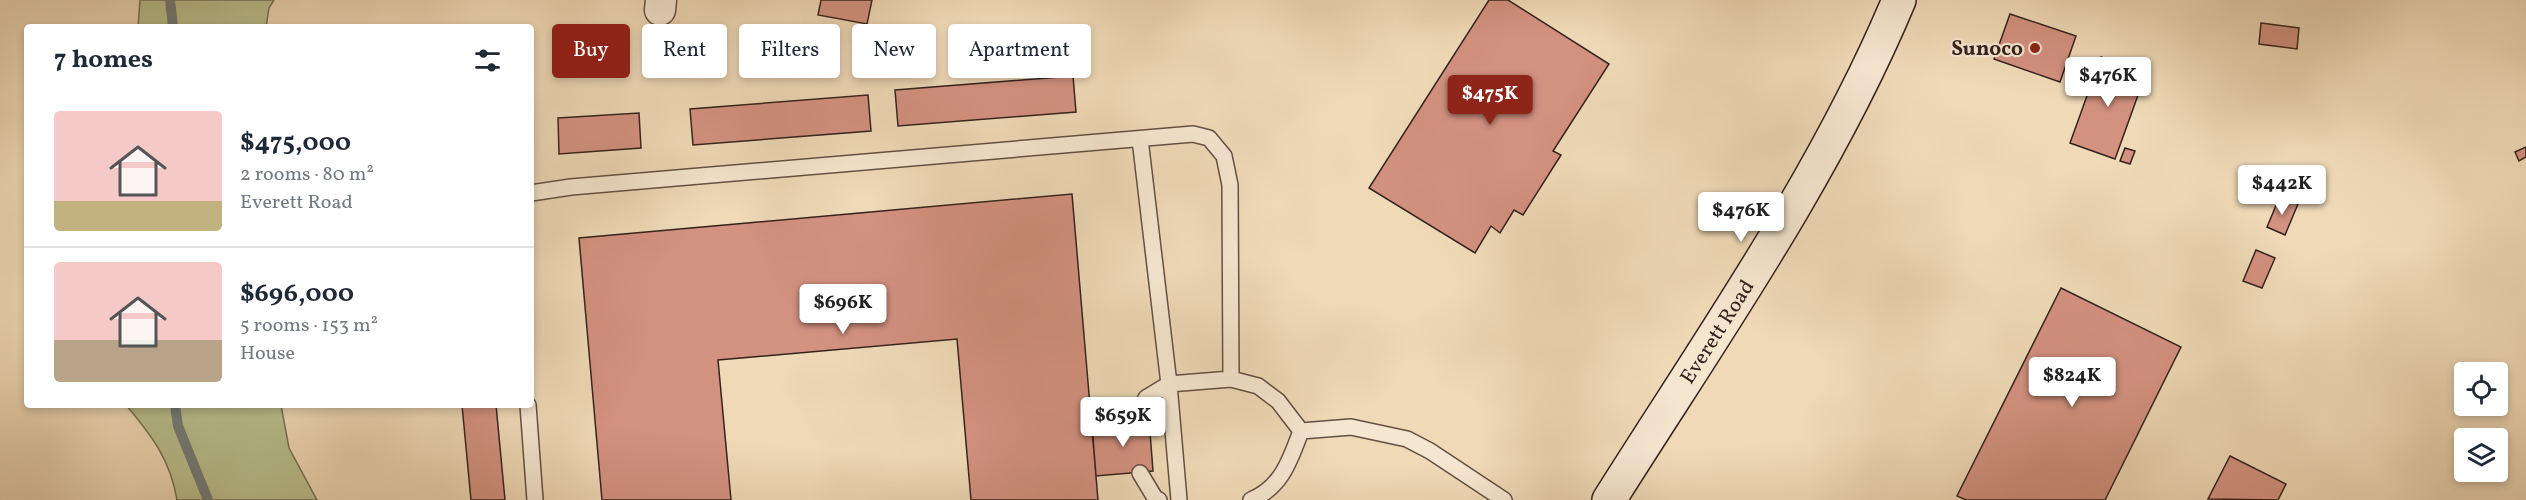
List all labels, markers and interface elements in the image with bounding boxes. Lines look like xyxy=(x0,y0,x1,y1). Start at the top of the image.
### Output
chip: Buy xyxy=(552,24,630,78)
chip: Rent xyxy=(642,24,727,78)
chip: Filters xyxy=(739,24,840,78)
chip: New xyxy=(852,24,936,78)
chip: Apartment xyxy=(948,24,1091,78)
place label: Sunoco xyxy=(1951,35,2023,64)
marker: Sunoco xyxy=(2028,41,2042,55)
text: 7 homes xyxy=(54,42,153,78)
icon: filters xyxy=(471,44,504,77)
pin: $476K xyxy=(2066,57,2150,108)
text: $476K xyxy=(2079,62,2137,90)
pin: $475K xyxy=(1448,75,1532,126)
text: $475K xyxy=(1462,80,1518,108)
text: $475,000 xyxy=(240,125,351,161)
icon: home xyxy=(102,135,174,207)
text: 2 rooms · 80 m² xyxy=(240,161,374,189)
pin: $442K xyxy=(2240,165,2324,216)
text: $442K xyxy=(2252,170,2312,198)
text: Everett Road xyxy=(240,189,353,217)
pin: $476K xyxy=(1699,192,1783,243)
text: $476K xyxy=(1712,197,1770,225)
street label: Everett Road xyxy=(1674,275,1762,390)
text: $696,000 xyxy=(240,276,354,312)
pin: $696K xyxy=(801,284,885,335)
icon: home xyxy=(102,286,174,358)
text: $696K xyxy=(813,289,873,317)
text: 5 rooms · 153 m² xyxy=(240,312,378,340)
text: House xyxy=(240,340,295,368)
pin: $824K xyxy=(2030,357,2114,408)
text: $824K xyxy=(2043,362,2101,390)
map controls xyxy=(2454,362,2508,482)
button: locate xyxy=(2454,362,2508,416)
pin: $659K xyxy=(1081,397,1165,448)
text: $659K xyxy=(1094,402,1152,430)
button: layers xyxy=(2454,428,2508,482)

